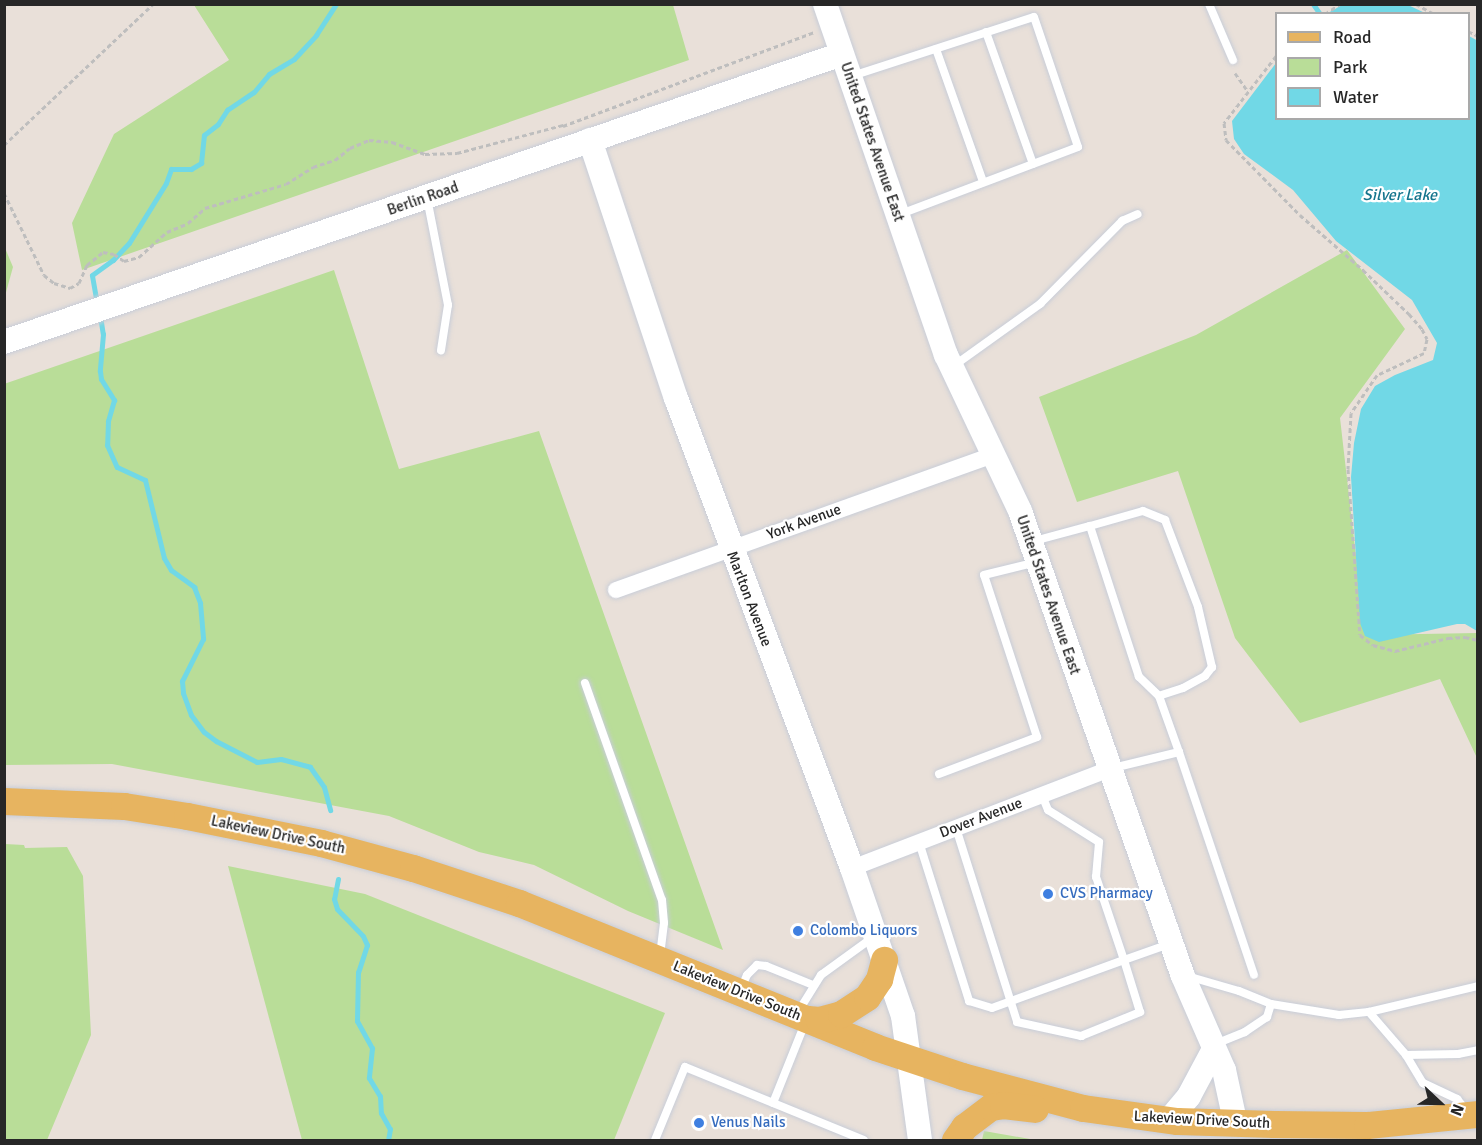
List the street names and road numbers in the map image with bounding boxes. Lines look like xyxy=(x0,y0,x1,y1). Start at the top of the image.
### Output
street label: United States Avenue East xyxy=(836,60,908,224)
street label: Berlin Road xyxy=(385,178,461,220)
street label: York Avenue xyxy=(764,500,844,544)
street label: United States Avenue East xyxy=(1012,513,1084,677)
street label: Marlton Avenue xyxy=(723,549,775,649)
street label: Dover Avenue xyxy=(937,794,1025,842)
street label: Lakeview Drive South xyxy=(209,812,347,858)
street label: Lakeview Drive South xyxy=(670,957,804,1025)
street label: Lakeview Drive South xyxy=(1133,1107,1271,1133)

